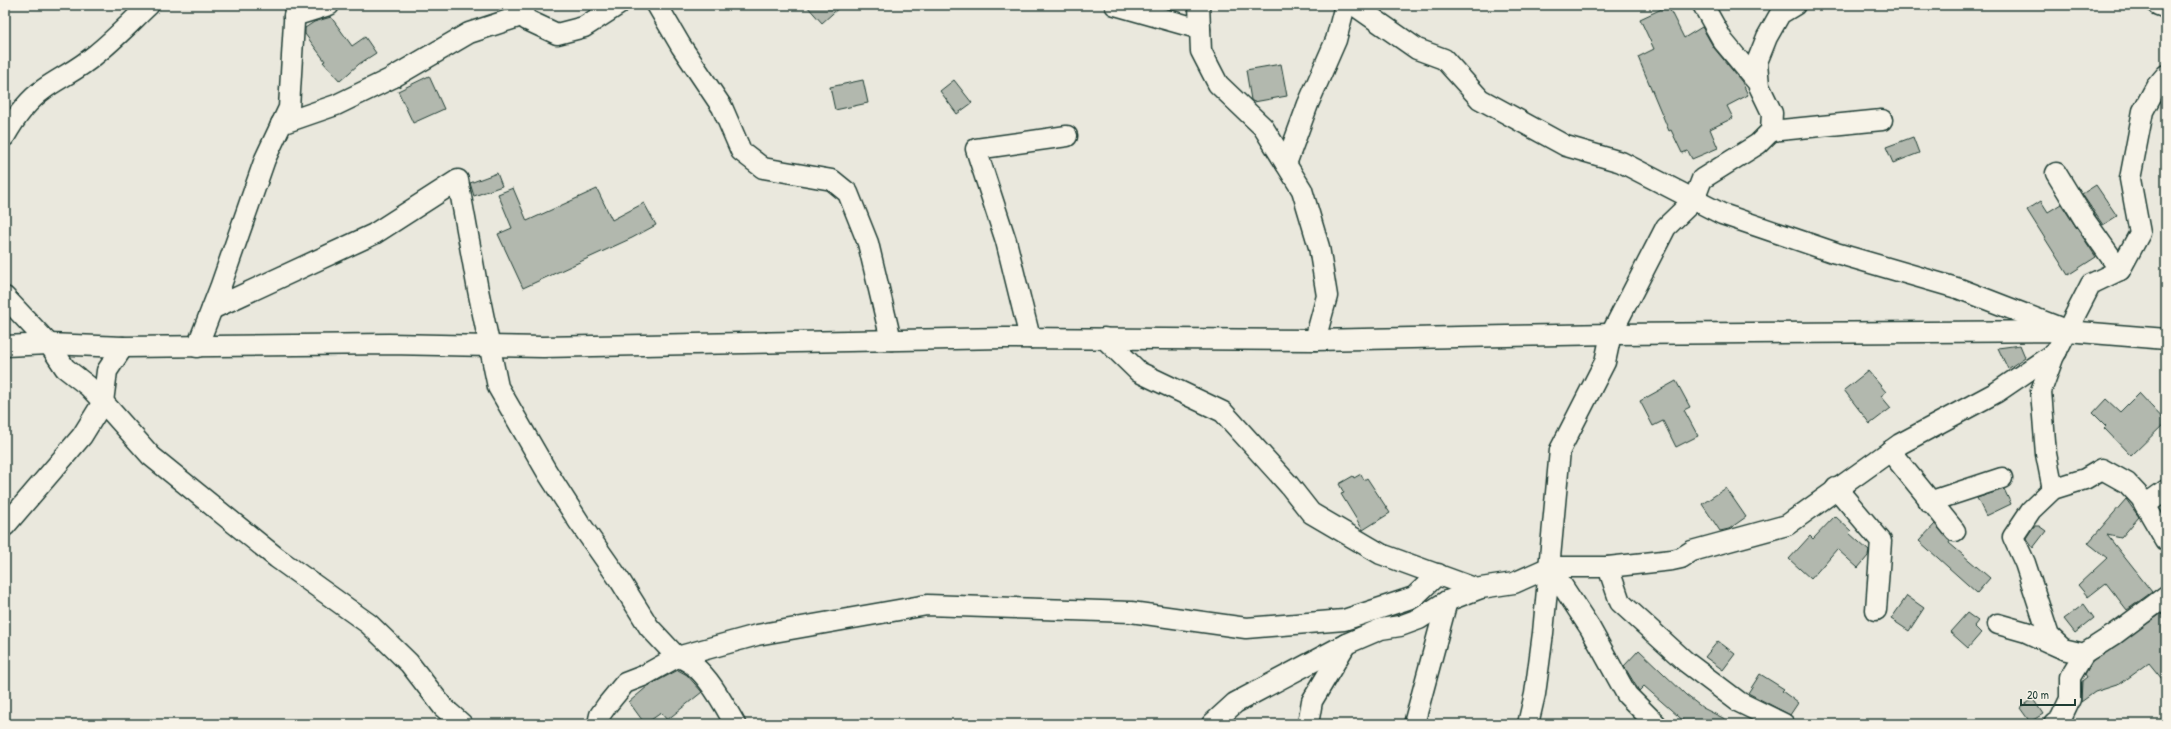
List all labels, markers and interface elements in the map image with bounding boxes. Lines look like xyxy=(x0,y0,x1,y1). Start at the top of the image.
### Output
scale bar xyxy=(2021,681,2075,707)
text: 20 m xyxy=(2027,686,2049,703)

